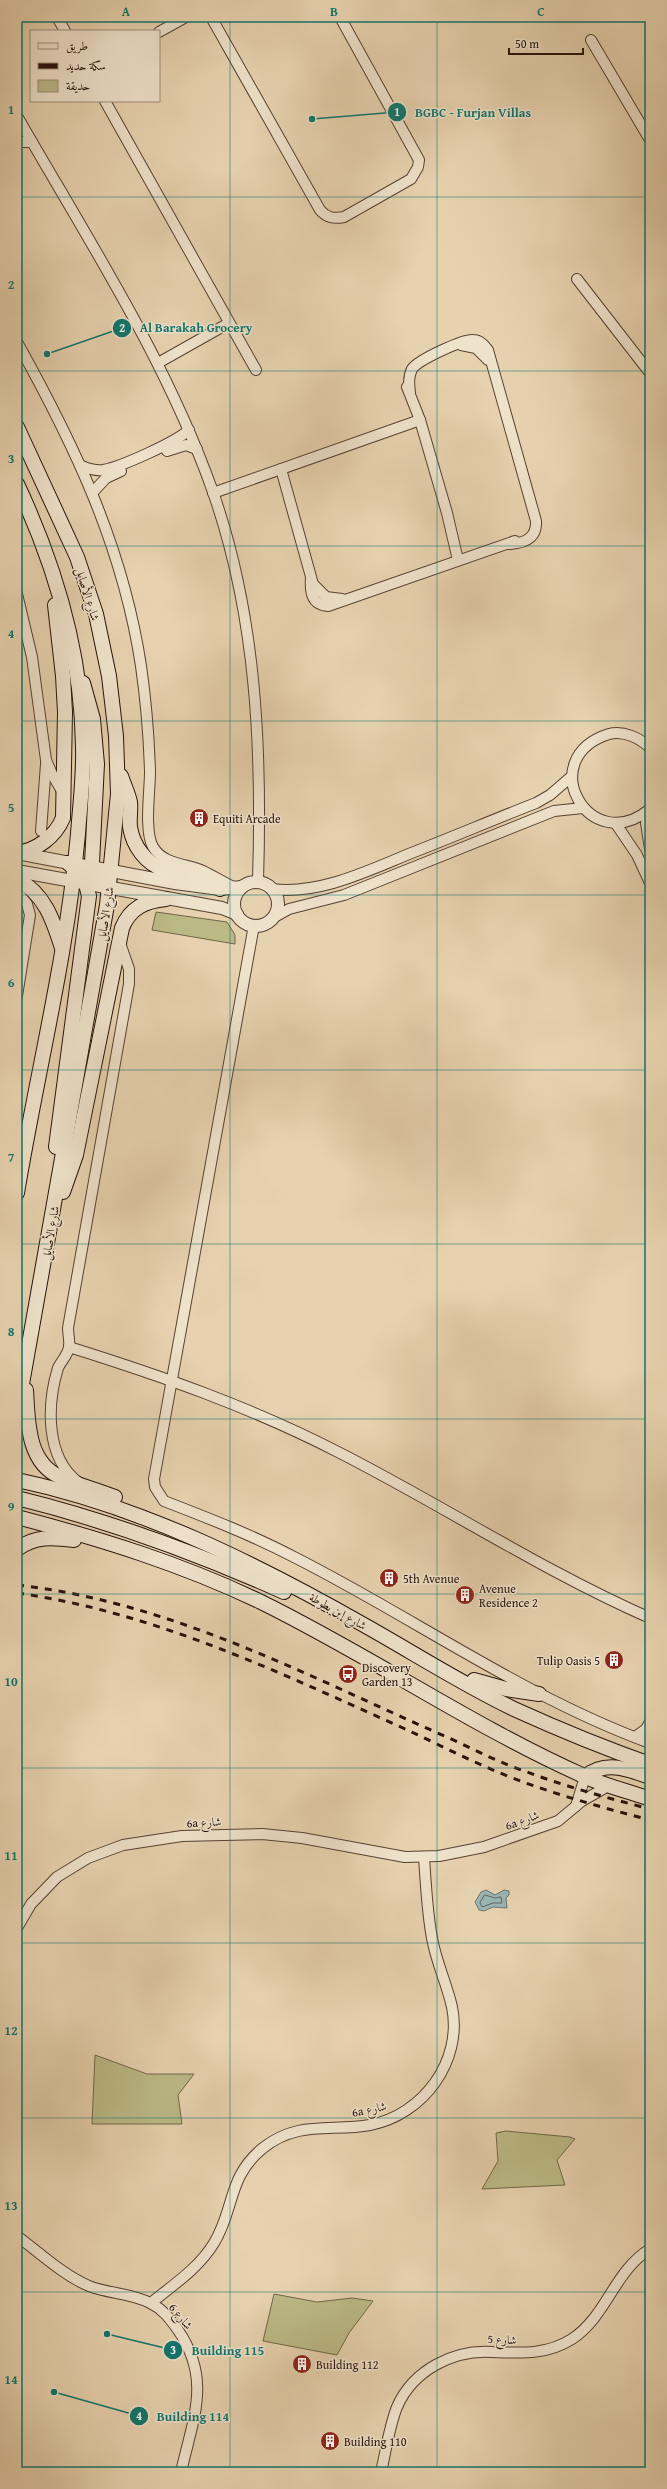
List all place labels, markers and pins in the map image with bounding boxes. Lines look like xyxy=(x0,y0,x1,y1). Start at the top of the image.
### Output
callout: BGBC - Furjan Villas xyxy=(387,100,539,125)
callout: Al Barakah Grocery xyxy=(112,315,261,340)
building icon: Equiti Arcade xyxy=(188,807,210,829)
place label: Equiti Arcade xyxy=(213,810,281,827)
building icon: 5th Avenue xyxy=(378,1567,400,1589)
place label: 5th Avenue xyxy=(403,1570,460,1587)
place label: Avenue Residence 2 xyxy=(479,1580,538,1611)
building icon: Avenue Residence 2 xyxy=(454,1584,476,1606)
building icon: Tulip Oasis 5 xyxy=(603,1649,625,1671)
place label: Tulip Oasis 5 xyxy=(537,1652,600,1669)
place label: Discovery Garden 13 xyxy=(362,1659,413,1690)
bus stop icon: Discovery Garden 13 xyxy=(337,1663,359,1685)
callout: Building 115 xyxy=(163,2338,272,2363)
building icon: Building 112 xyxy=(291,2353,313,2375)
place label: Building 112 xyxy=(316,2356,379,2373)
callout: Building 114 xyxy=(129,2404,238,2429)
building icon: Building 110 xyxy=(319,2430,341,2452)
place label: Building 110 xyxy=(344,2433,407,2450)

